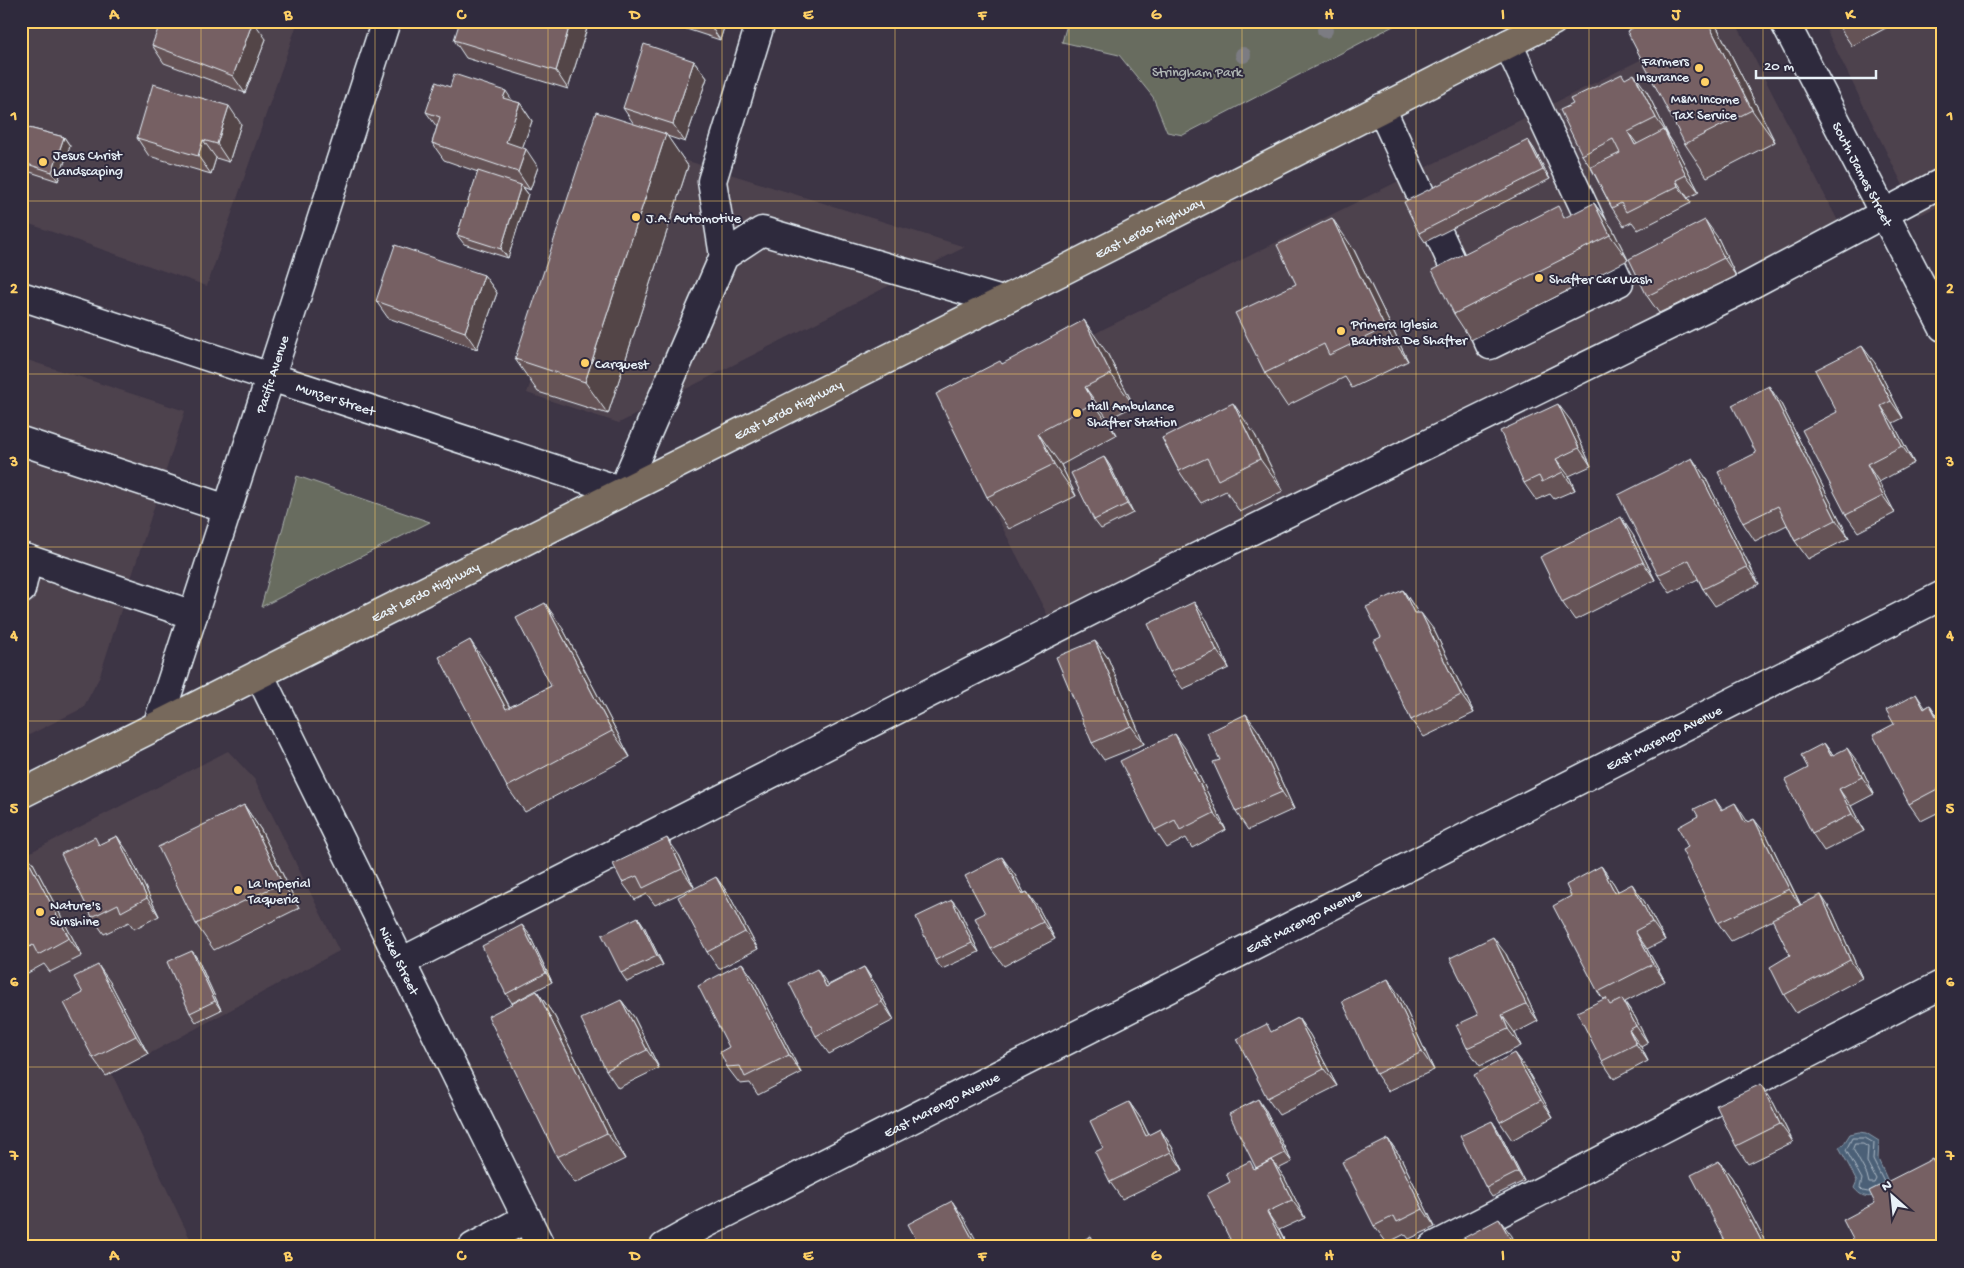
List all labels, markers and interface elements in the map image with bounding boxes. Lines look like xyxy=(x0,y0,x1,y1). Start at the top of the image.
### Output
text: A xyxy=(108,7,120,26)
text: B xyxy=(283,7,293,26)
text: C xyxy=(456,7,467,26)
text: D xyxy=(628,7,641,26)
text: E xyxy=(803,7,814,26)
text: F xyxy=(977,7,988,26)
text: G xyxy=(1151,7,1162,26)
text: H xyxy=(1324,7,1334,26)
text: I xyxy=(1501,7,1505,26)
text: J xyxy=(1671,7,1682,26)
text: K xyxy=(1845,7,1857,26)
scale bar xyxy=(1756,48,1876,80)
place label: Farmers Insurance xyxy=(1636,54,1690,87)
text: 20 m xyxy=(1764,58,1794,76)
marker: Farmers Insurance xyxy=(1693,62,1705,74)
park label: Stringham Park xyxy=(1152,65,1244,82)
marker: M&M Income Tax Service xyxy=(1699,76,1711,88)
place label: M&M Income Tax Service xyxy=(1671,92,1740,125)
text: 1 xyxy=(10,108,17,127)
text: 1 xyxy=(1946,108,1953,127)
street label: South James Street xyxy=(1827,120,1896,231)
place label: Jesus Christ Landscaping xyxy=(53,148,123,181)
marker: Jesus Christ Landscaping xyxy=(37,156,49,168)
street label: East Lerdo Highway xyxy=(1093,195,1207,264)
marker: J.A. Automotive xyxy=(630,211,642,223)
place label: J.A. Automotive xyxy=(646,211,742,228)
marker: Shafter Car Wash xyxy=(1533,272,1545,284)
place label: Shafter Car Wash xyxy=(1549,272,1653,289)
text: 2 xyxy=(10,281,18,300)
text: 2 xyxy=(1946,281,1954,300)
place label: Primera Iglesia Bautista De Shafter xyxy=(1350,317,1468,350)
marker: Primera Iglesia Bautista De Shafter xyxy=(1335,325,1347,337)
street label: Pacific Avenue xyxy=(253,333,295,417)
marker: Carquest xyxy=(579,357,591,369)
place label: Carquest xyxy=(595,357,650,374)
street label: East Lerdo Highway xyxy=(732,377,846,445)
street label: Munzer Street xyxy=(293,380,378,422)
place label: Hall Ambulance Shafter Station xyxy=(1087,399,1177,432)
marker: Hall Ambulance Shafter Station xyxy=(1071,407,1083,419)
text: 3 xyxy=(9,454,18,473)
text: 3 xyxy=(1945,454,1954,473)
street label: East Lerdo Highway xyxy=(369,559,483,628)
text: 4 xyxy=(9,628,18,647)
text: 4 xyxy=(1945,628,1954,647)
street label: East Marengo Avenue xyxy=(1604,702,1726,776)
text: 5 xyxy=(10,801,19,820)
text: 5 xyxy=(1946,801,1955,820)
place label: La Imperial Taqueria xyxy=(247,876,310,909)
marker: La Imperial Taqueria xyxy=(232,884,244,896)
street label: East Marengo Avenue xyxy=(1244,885,1366,959)
place label: Nature's Sunshine xyxy=(50,898,101,931)
marker: Nature's Sunshine xyxy=(34,906,46,918)
street label: Nickel Street xyxy=(374,924,422,1000)
text: 6 xyxy=(10,974,19,993)
text: 6 xyxy=(1946,974,1955,993)
street label: East Marengo Avenue xyxy=(882,1069,1004,1143)
text: 7 xyxy=(9,1148,19,1167)
text: 7 xyxy=(1945,1148,1955,1167)
north arrow xyxy=(1866,1170,1916,1220)
text: N xyxy=(1879,1177,1895,1196)
text: A xyxy=(108,1248,120,1267)
text: B xyxy=(283,1248,293,1267)
text: C xyxy=(456,1248,467,1267)
text: D xyxy=(628,1248,641,1267)
text: E xyxy=(803,1248,814,1267)
text: F xyxy=(977,1248,988,1267)
text: G xyxy=(1151,1248,1162,1267)
text: H xyxy=(1324,1248,1334,1267)
text: I xyxy=(1501,1248,1505,1267)
text: J xyxy=(1671,1248,1682,1267)
text: K xyxy=(1845,1248,1857,1267)

